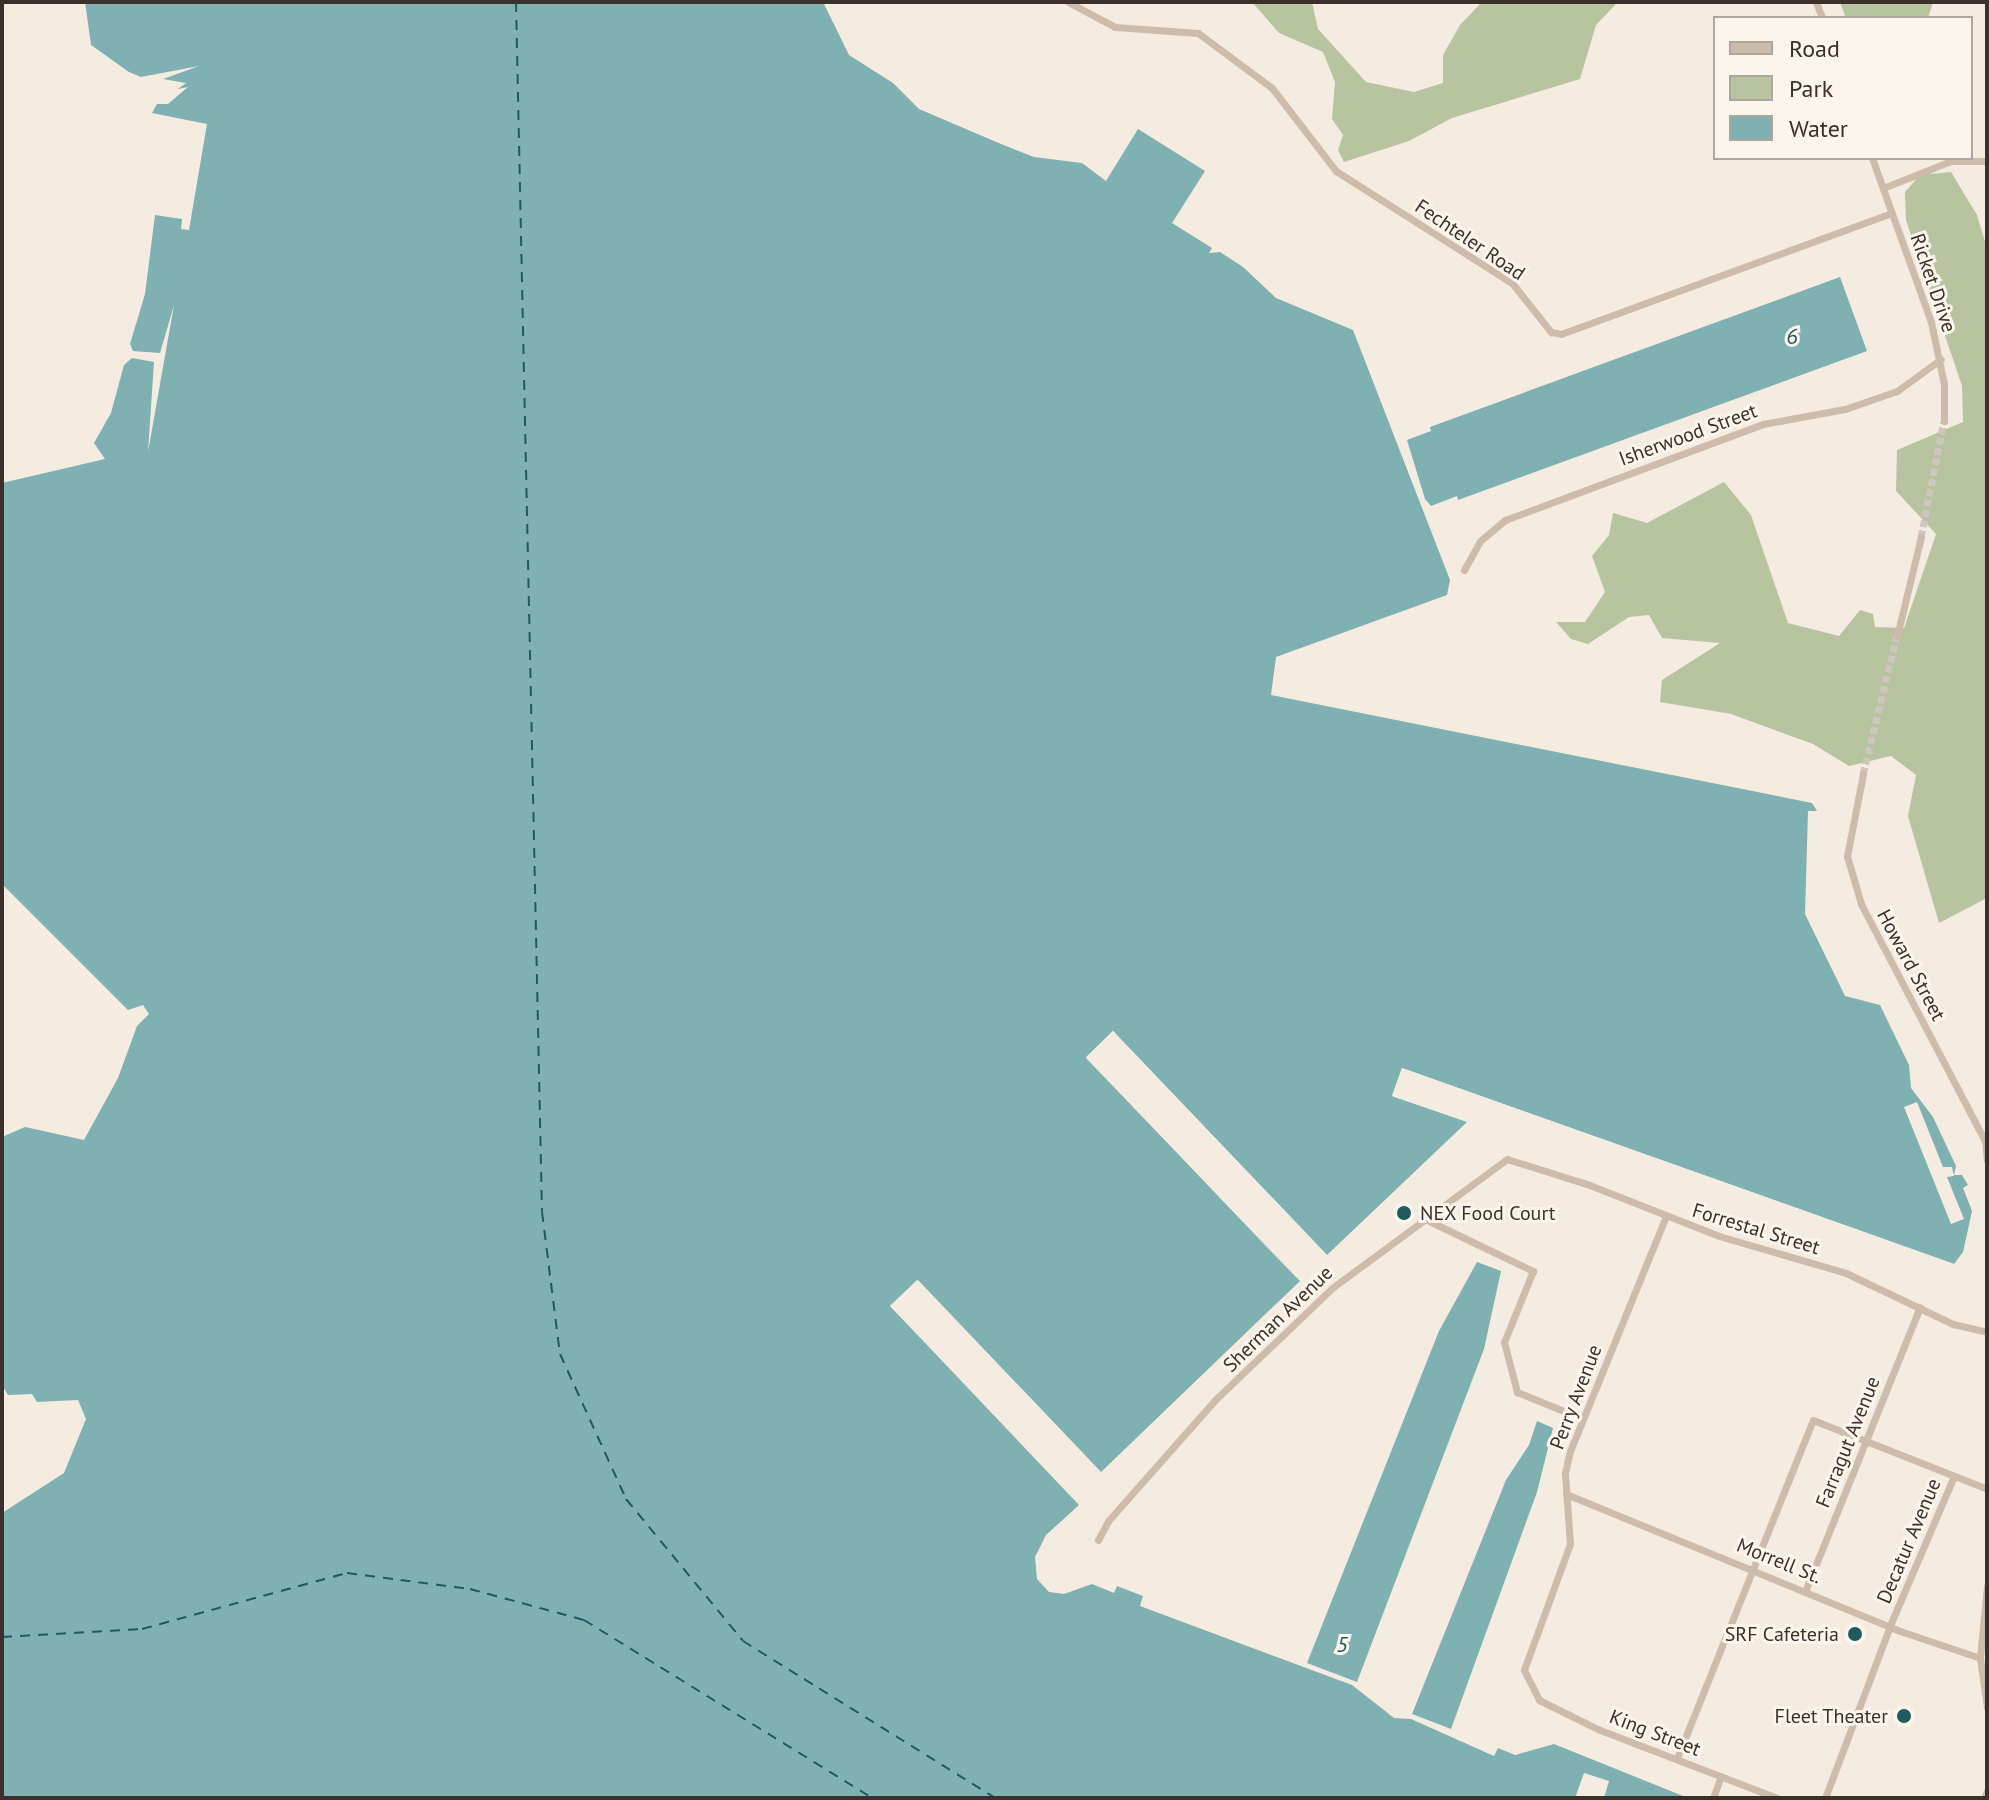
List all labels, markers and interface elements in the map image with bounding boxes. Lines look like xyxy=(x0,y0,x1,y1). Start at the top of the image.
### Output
legend xyxy=(1713,16,1973,160)
text: Road xyxy=(1789,33,1840,64)
text: Park xyxy=(1789,73,1833,104)
text: Water xyxy=(1789,113,1848,144)
street label: Fechteler Road xyxy=(1410,194,1530,286)
street label: Ricket Drive xyxy=(1905,231,1961,335)
water label: 6 xyxy=(1786,324,1798,350)
street label: Isherwood Street xyxy=(1616,399,1760,471)
street label: Howard Street xyxy=(1872,905,1950,1025)
street label: Forrestal Street xyxy=(1689,1198,1823,1260)
place label: NEX Food Court xyxy=(1420,1201,1556,1225)
marker: NEX Food Court xyxy=(1395,1204,1413,1222)
street label: Sherman Avenue xyxy=(1218,1261,1338,1377)
street label: Perry Avenue xyxy=(1545,1341,1607,1453)
street label: Farragut Avenue xyxy=(1811,1373,1885,1511)
street label: Decatur Avenue xyxy=(1872,1475,1946,1607)
street label: Morrell St. xyxy=(1733,1533,1825,1589)
place label: SRF Cafeteria xyxy=(1725,1622,1839,1646)
marker: SRF Cafeteria xyxy=(1846,1625,1864,1643)
water label: 5 xyxy=(1336,1632,1348,1658)
place label: Fleet Theater xyxy=(1774,1704,1888,1728)
street label: King Street xyxy=(1606,1705,1704,1761)
marker: Fleet Theater xyxy=(1895,1707,1913,1725)

